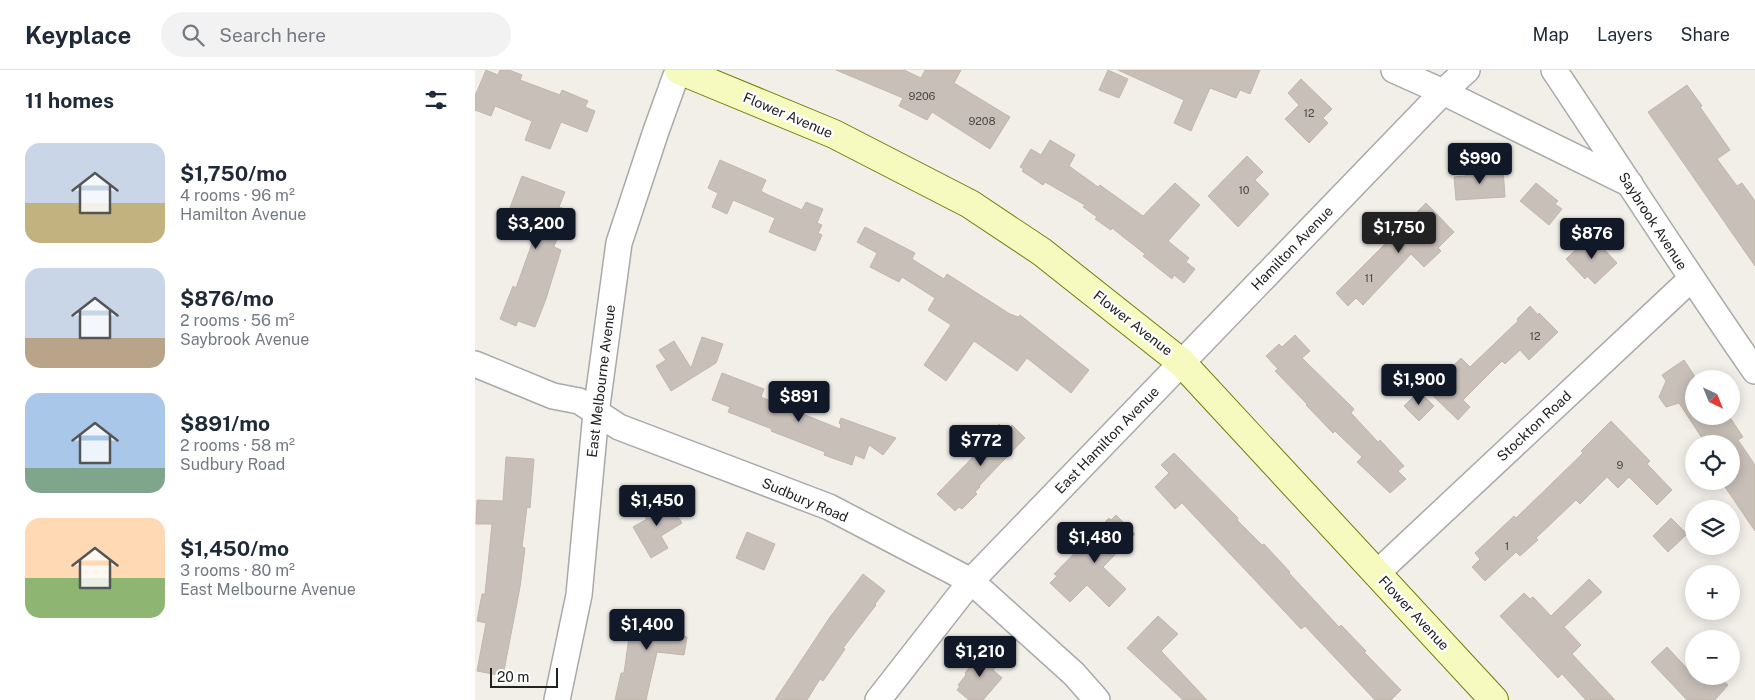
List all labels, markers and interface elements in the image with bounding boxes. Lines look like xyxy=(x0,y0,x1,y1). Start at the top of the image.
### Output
search box xyxy=(161,12,511,57)
text: Keyplace xyxy=(25,21,131,49)
icon: search xyxy=(179,21,207,49)
text: Search here xyxy=(219,24,326,46)
text: Map xyxy=(1533,24,1569,45)
text: Layers xyxy=(1597,24,1653,45)
text: Share xyxy=(1681,24,1730,45)
icon: filters xyxy=(422,86,450,114)
text: 11 homes xyxy=(25,88,114,113)
street label: Flower Avenue xyxy=(741,89,835,141)
house number: 9206 xyxy=(909,90,936,102)
house number: 12 xyxy=(1303,107,1315,119)
house number: 9208 xyxy=(968,115,996,127)
pin: $990 xyxy=(1450,142,1510,185)
text: $990 xyxy=(1459,149,1501,168)
text: $1,750/mo xyxy=(180,161,287,186)
icon: home xyxy=(65,163,125,223)
street label: Saybrook Avenue xyxy=(1615,169,1691,273)
house number: 10 xyxy=(1238,184,1250,196)
text: 4 rooms · 96 m² xyxy=(180,186,295,205)
street label: Hamilton Avenue xyxy=(1248,203,1336,293)
text: Hamilton Avenue xyxy=(180,205,306,224)
pin: $3,200 xyxy=(495,208,577,250)
pin: $1,750 xyxy=(1358,212,1440,254)
text: $3,200 xyxy=(507,214,565,233)
text: $1,750 xyxy=(1373,218,1425,237)
pin: $876 xyxy=(1562,218,1622,260)
text: $876 xyxy=(1571,224,1613,243)
house number: 11 xyxy=(1365,272,1373,284)
text: $876/mo xyxy=(180,286,274,311)
street label: Flower Avenue xyxy=(1090,287,1176,359)
icon: home xyxy=(65,288,125,348)
street label: East Melbourne Avenue xyxy=(584,304,618,458)
text: 2 rooms · 56 m² xyxy=(180,311,295,330)
text: Saybrook Avenue xyxy=(180,330,309,349)
house number: 12 xyxy=(1529,330,1541,342)
pin: $1,900 xyxy=(1378,364,1460,406)
text: $1,900 xyxy=(1392,370,1446,389)
north arrow xyxy=(1685,370,1740,425)
map controls xyxy=(1685,370,1740,685)
pin: $891 xyxy=(769,380,829,423)
street label: East Hamilton Avenue xyxy=(1052,383,1162,497)
text: $891 xyxy=(780,387,818,406)
street label: Stockton Road xyxy=(1494,388,1574,464)
text: $891/mo xyxy=(180,411,270,436)
icon: home xyxy=(65,413,125,473)
pin: $772 xyxy=(951,424,1011,467)
text: $772 xyxy=(960,431,1002,450)
button: locate xyxy=(1685,435,1740,490)
text: 2 rooms · 58 m² xyxy=(180,436,295,455)
text: Sudbury Road xyxy=(180,455,285,474)
house number: 9 xyxy=(1617,459,1624,471)
street label: Sudbury Road xyxy=(759,475,851,525)
pin: $1,450 xyxy=(616,484,698,527)
text: $1,450 xyxy=(630,491,684,510)
button: layers xyxy=(1685,500,1740,555)
pin: $1,480 xyxy=(1054,522,1136,564)
text: $1,480 xyxy=(1068,528,1122,547)
text: $1,450/mo xyxy=(180,536,289,561)
icon: home xyxy=(65,538,125,598)
house number: 1 xyxy=(1505,540,1509,552)
text: 3 rooms · 80 m² xyxy=(180,561,295,580)
button: + xyxy=(1685,565,1740,620)
street label: Flower Avenue xyxy=(1376,573,1453,653)
text: East Melbourne Avenue xyxy=(180,580,356,599)
pin: $1,400 xyxy=(606,608,688,651)
text: $1,400 xyxy=(620,615,674,634)
button: − xyxy=(1685,630,1740,685)
pin: $1,210 xyxy=(939,636,1021,678)
text: $1,210 xyxy=(955,642,1005,661)
scale bar xyxy=(490,665,557,688)
text: 20 m xyxy=(497,669,529,685)

